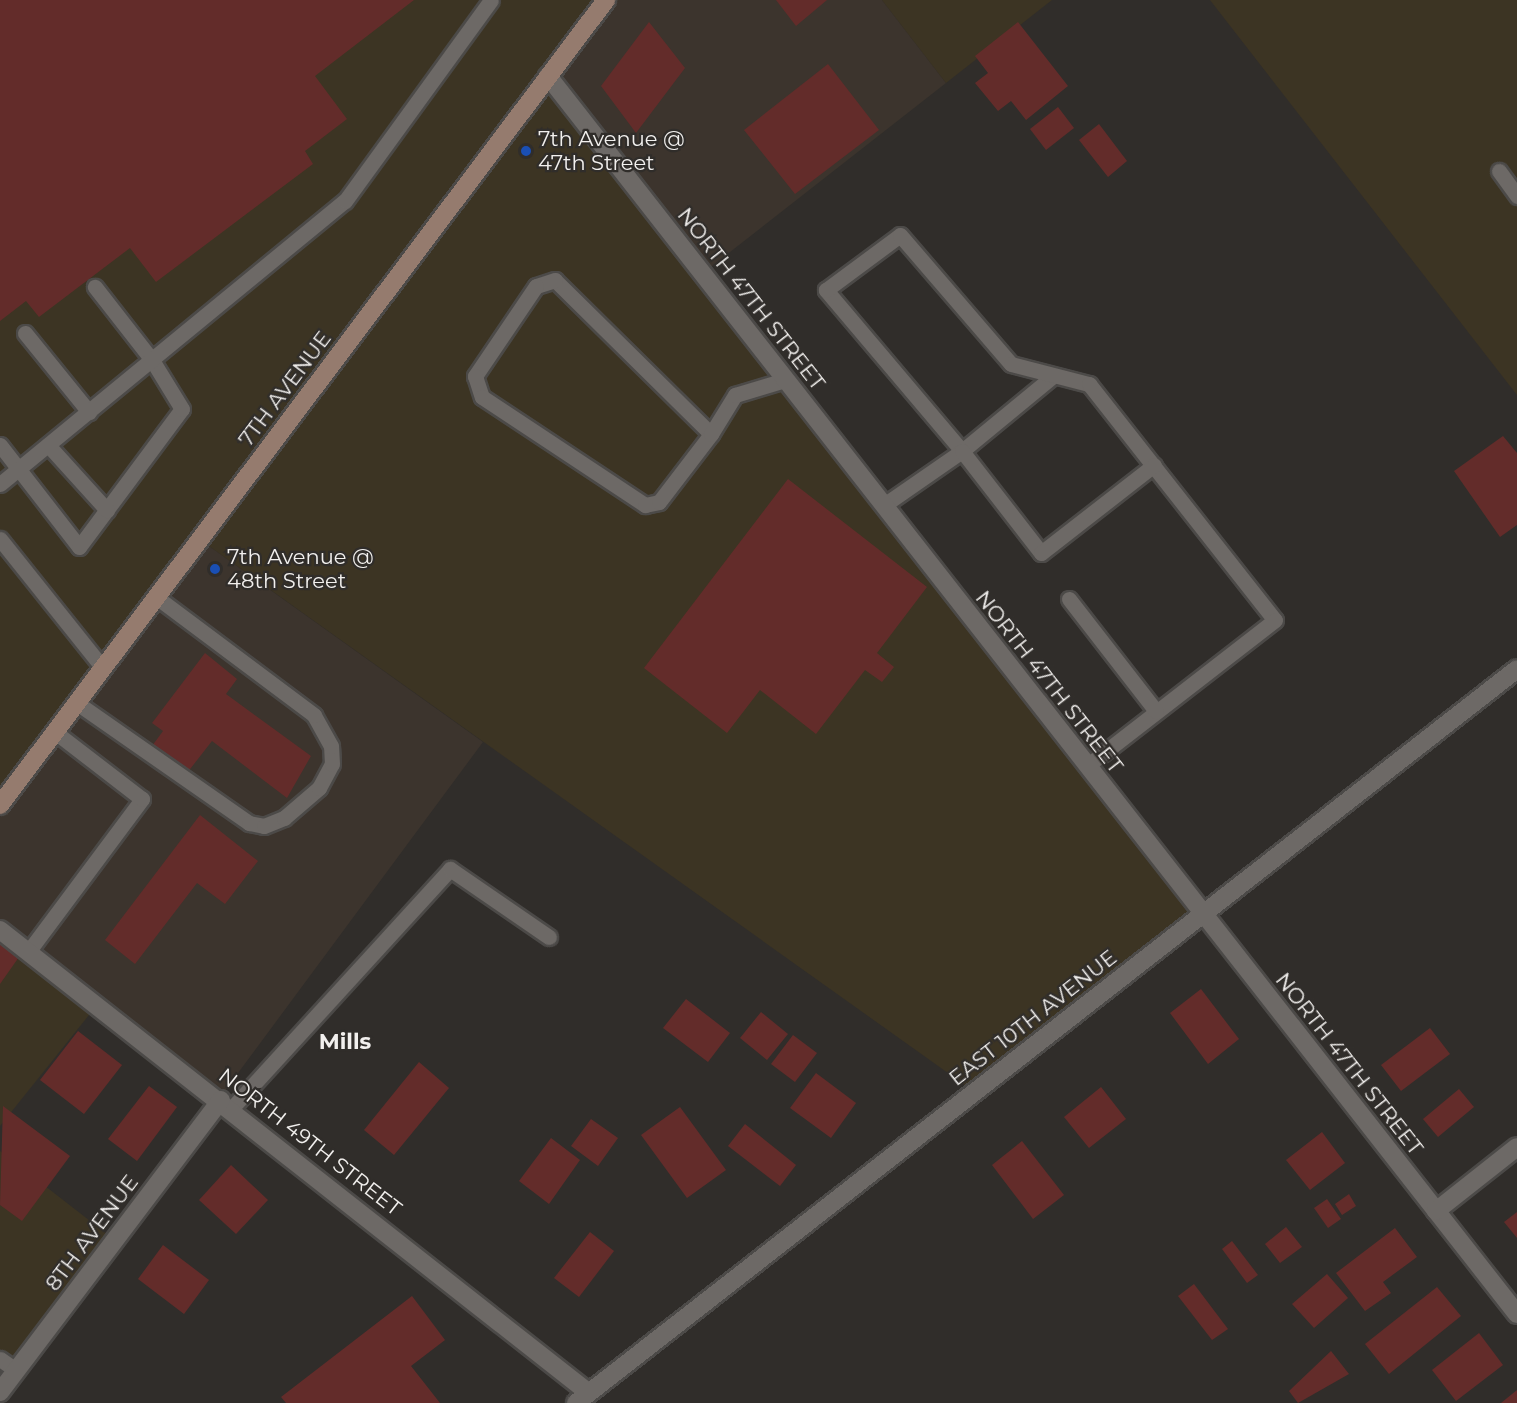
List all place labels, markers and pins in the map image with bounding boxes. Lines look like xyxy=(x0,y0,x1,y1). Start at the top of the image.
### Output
place label: 7th Avenue @ 47th Street xyxy=(538,126,685,176)
marker: 7th Avenue @ 47th Street xyxy=(519,144,533,158)
place label: 7th Avenue @ 48th Street xyxy=(227,544,374,594)
marker: 7th Avenue @ 48th Street xyxy=(208,562,222,576)

